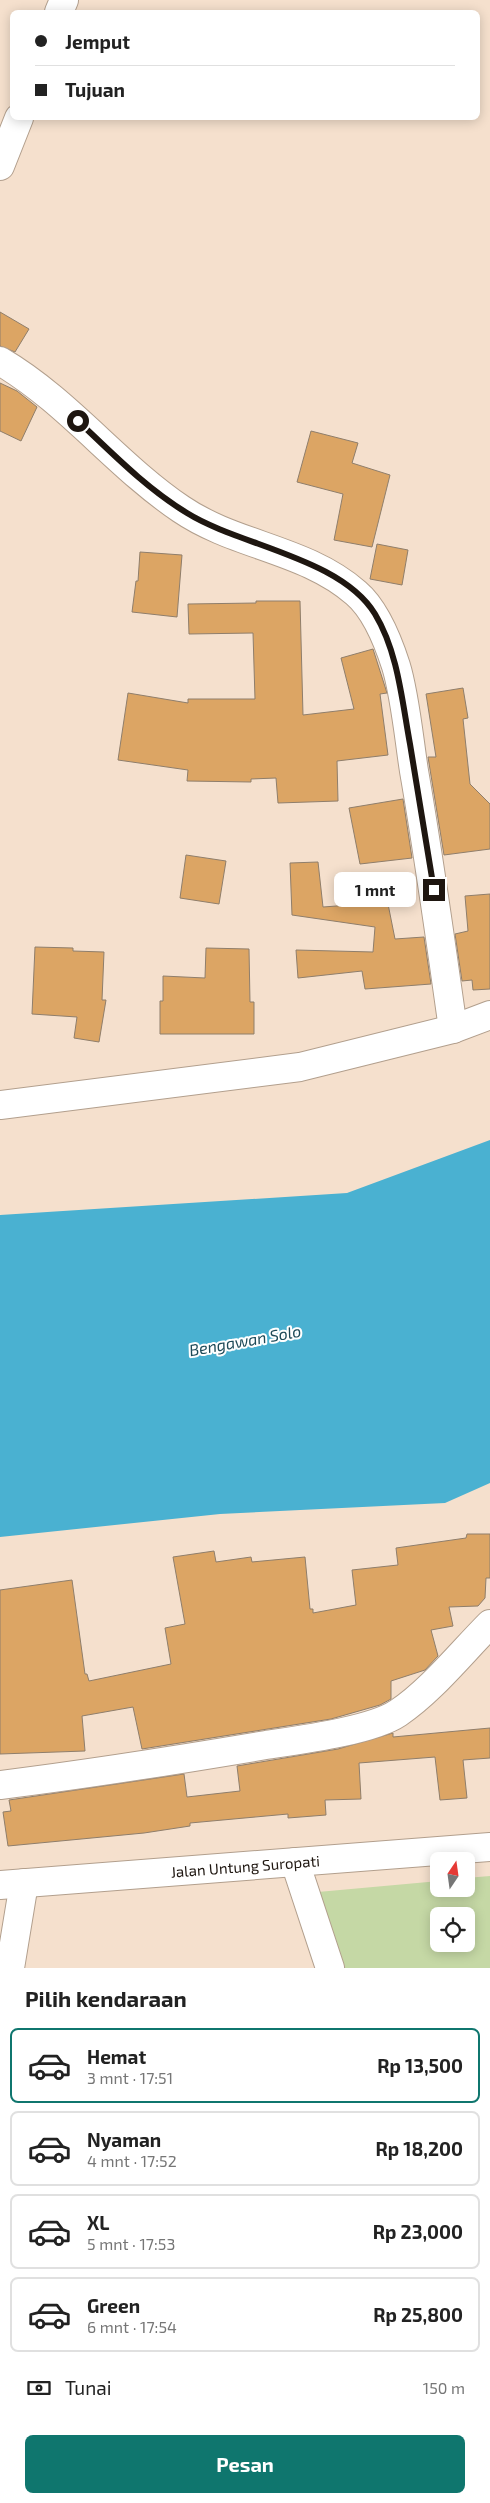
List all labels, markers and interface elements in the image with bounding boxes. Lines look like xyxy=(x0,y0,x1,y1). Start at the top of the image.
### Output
text: Jemput xyxy=(65,30,130,53)
text: Tujuan xyxy=(65,78,125,101)
route start xyxy=(67,410,89,432)
callout: 1 mnt xyxy=(334,872,416,908)
route end xyxy=(423,879,445,901)
text: 1 mnt xyxy=(355,880,395,899)
water label: Bengawan Solo xyxy=(188,1321,302,1359)
street label: Jalan Untung Suropati xyxy=(170,1851,320,1881)
north arrow xyxy=(430,1852,475,1898)
map controls xyxy=(430,1852,475,1952)
button: locate xyxy=(430,1907,475,1952)
text: Pilih kendaraan xyxy=(25,1985,187,2011)
icon: car xyxy=(27,2043,72,2088)
text: Hemat xyxy=(87,2045,146,2068)
text: Rp 13,500 xyxy=(377,2054,463,2077)
text: 3 mnt · 17:51 xyxy=(87,2068,173,2087)
icon: car xyxy=(27,2126,72,2171)
text: Nyaman xyxy=(87,2128,161,2151)
text: Rp 18,200 xyxy=(376,2137,463,2160)
text: 4 mnt · 17:52 xyxy=(87,2151,177,2170)
icon: car xyxy=(27,2209,72,2254)
text: XL xyxy=(87,2211,109,2234)
text: Rp 23,000 xyxy=(373,2220,463,2243)
text: 5 mnt · 17:53 xyxy=(87,2234,175,2253)
icon: car xyxy=(27,2292,72,2337)
text: Green xyxy=(87,2294,140,2317)
text: Rp 25,800 xyxy=(373,2303,463,2326)
text: 6 mnt · 17:54 xyxy=(87,2317,177,2336)
icon: cash xyxy=(25,2374,53,2402)
text: Tunai xyxy=(65,2376,111,2399)
text: 150 m xyxy=(423,2378,465,2397)
button: Pesan xyxy=(25,2435,465,2493)

